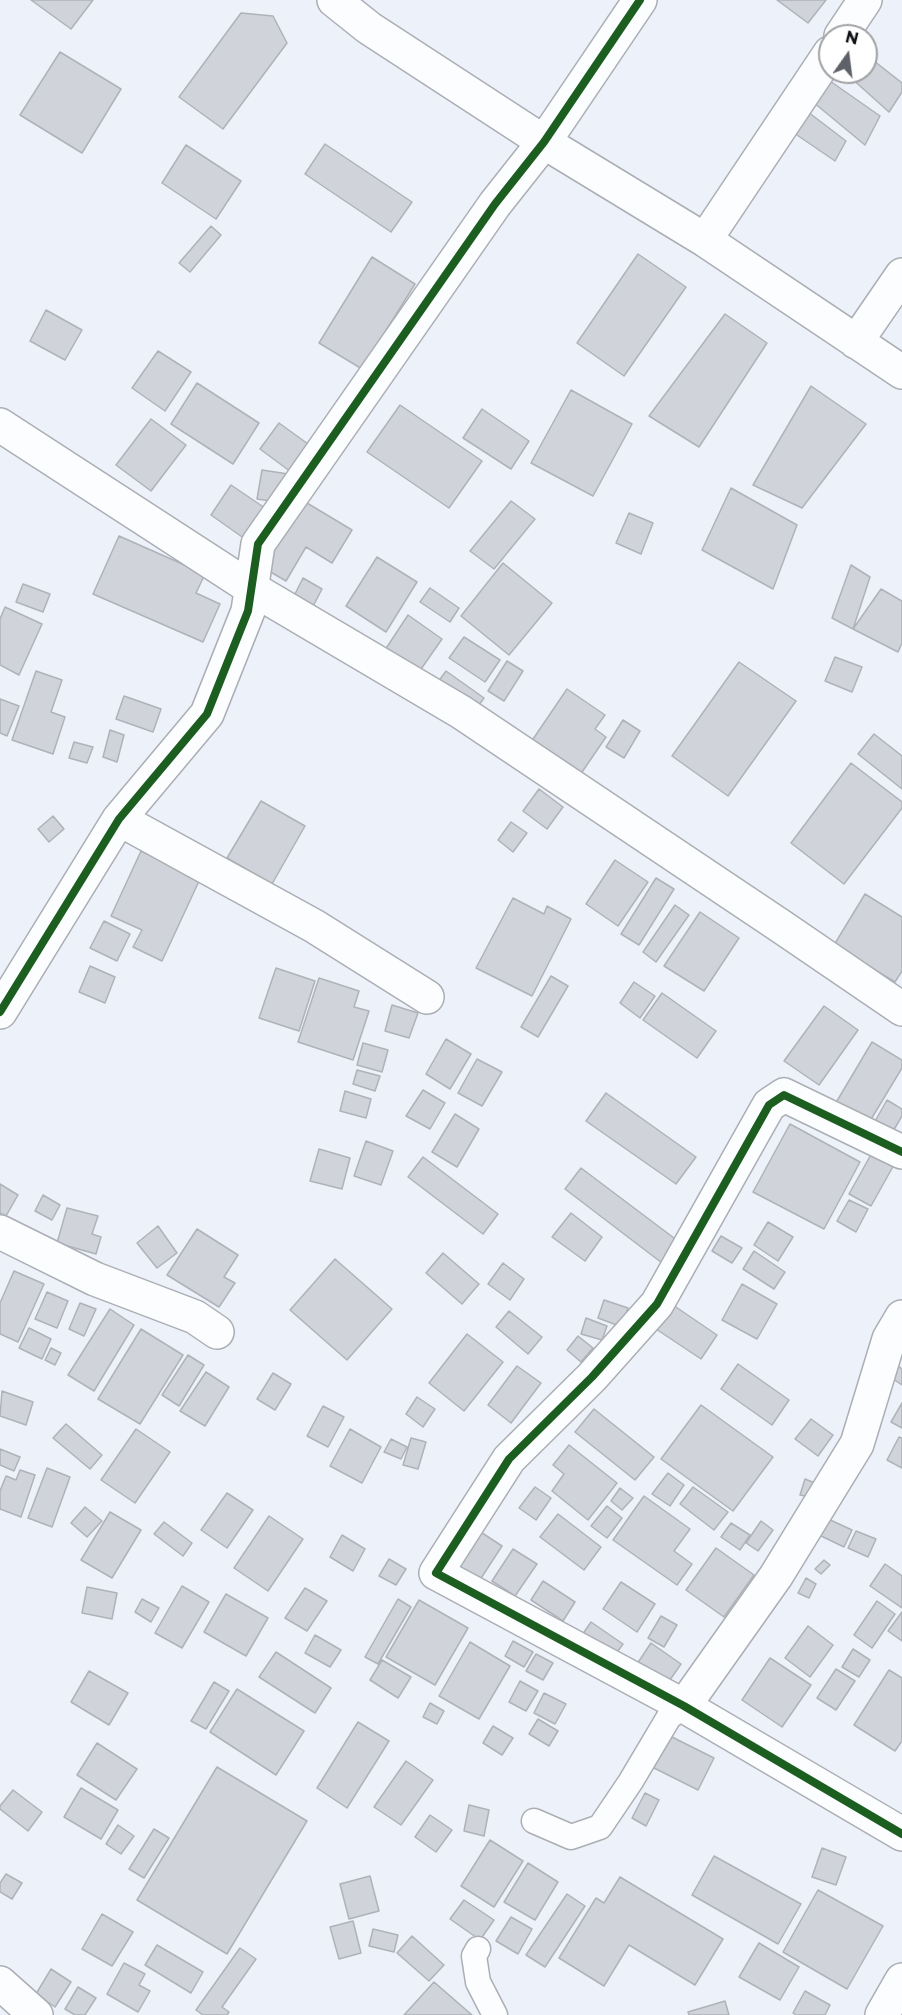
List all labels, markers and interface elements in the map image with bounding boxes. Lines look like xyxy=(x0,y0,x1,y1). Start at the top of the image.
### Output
north arrow xyxy=(818,24,878,84)
text: N xyxy=(843,27,861,49)

